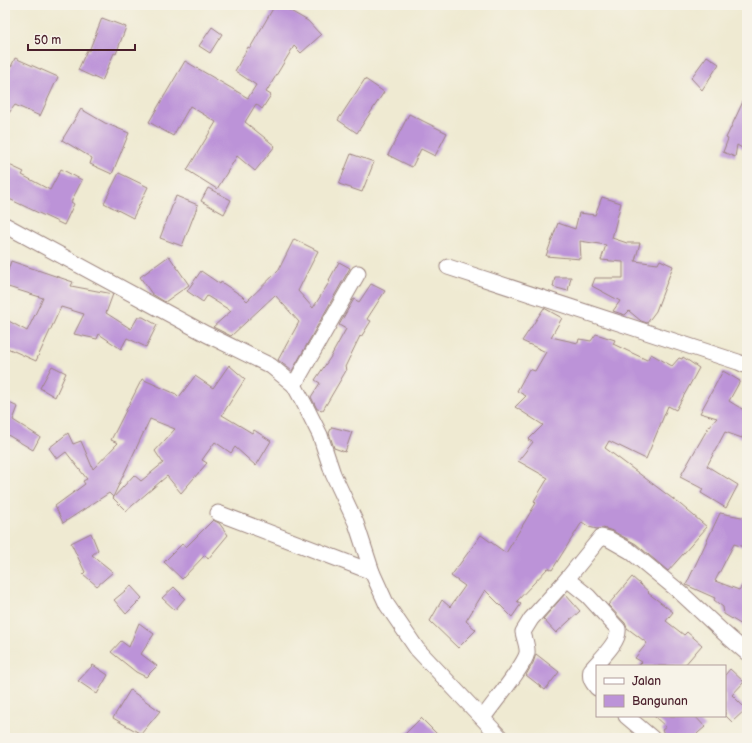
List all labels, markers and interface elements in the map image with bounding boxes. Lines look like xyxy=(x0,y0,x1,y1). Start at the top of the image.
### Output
scale bar xyxy=(28,26,135,52)
text: 50 m xyxy=(34,33,61,48)
legend xyxy=(596,665,726,717)
text: Jalan xyxy=(632,674,661,689)
text: Bangunan xyxy=(632,694,688,709)

